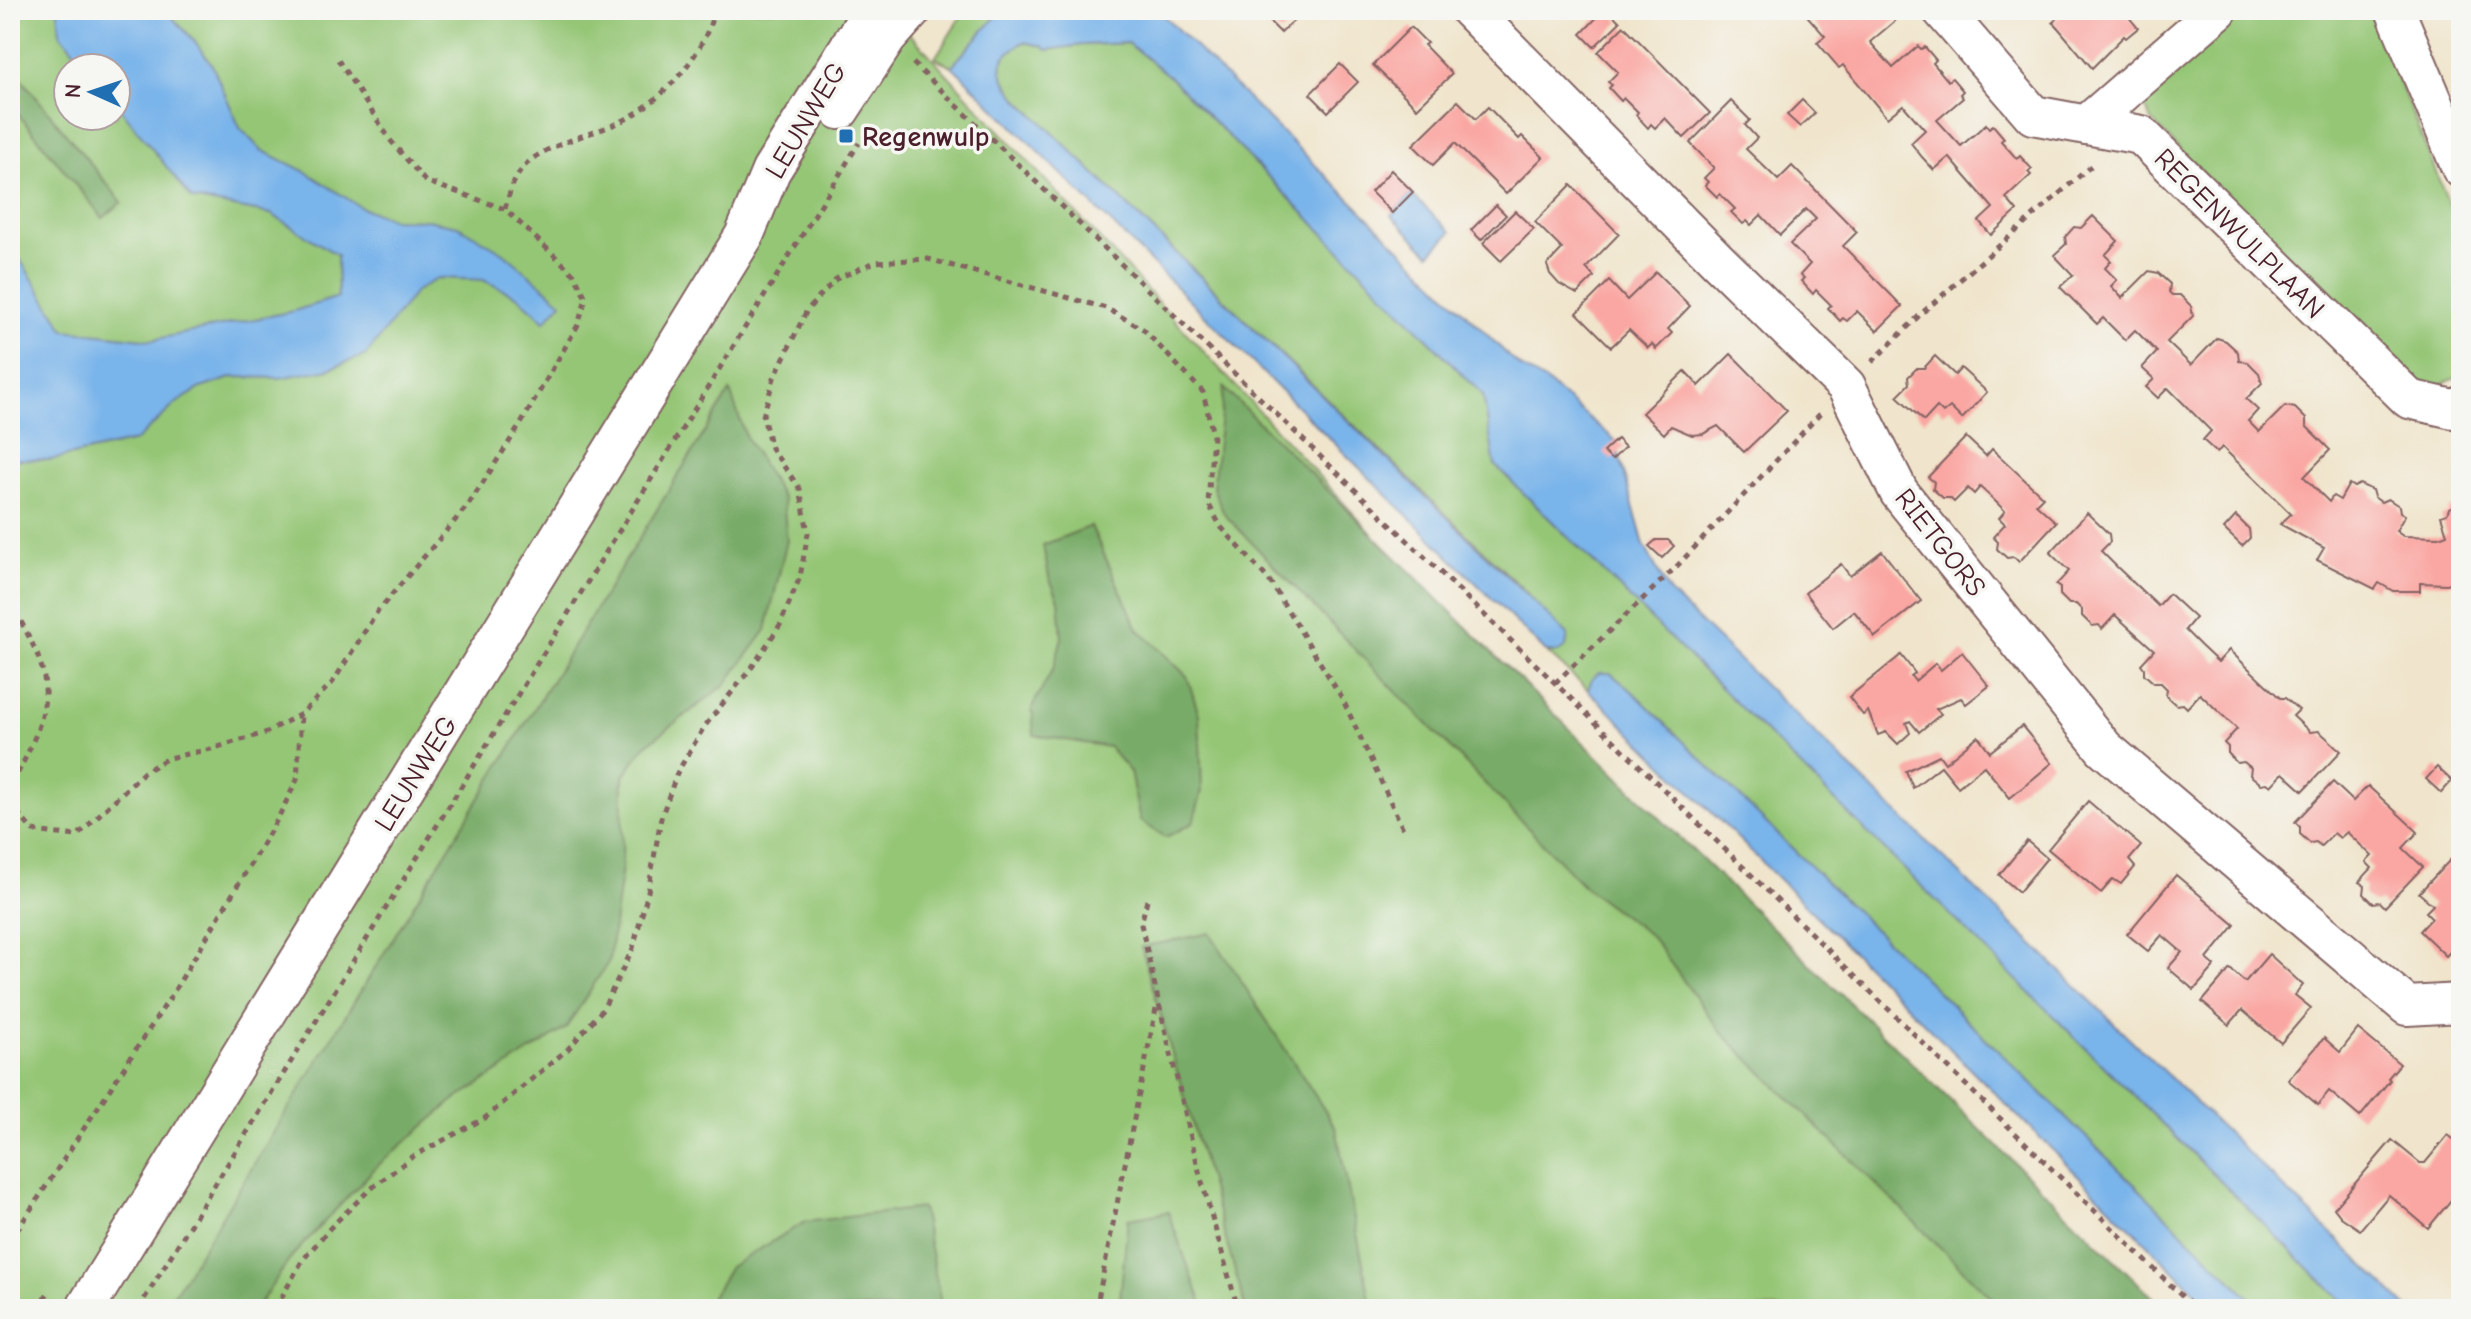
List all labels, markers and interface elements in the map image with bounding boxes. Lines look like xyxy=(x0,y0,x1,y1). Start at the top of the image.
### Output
north arrow xyxy=(52,52,132,132)
street label: LEUNWEG xyxy=(759,57,853,184)
text: N xyxy=(60,83,86,99)
place label: Regenwulp xyxy=(862,121,989,153)
marker: Regenwulp xyxy=(837,127,855,145)
street label: REGENWULPLAAN xyxy=(2148,142,2331,325)
street label: RIETGORS xyxy=(1888,482,1992,603)
street label: LEUNWEG xyxy=(368,710,464,837)

